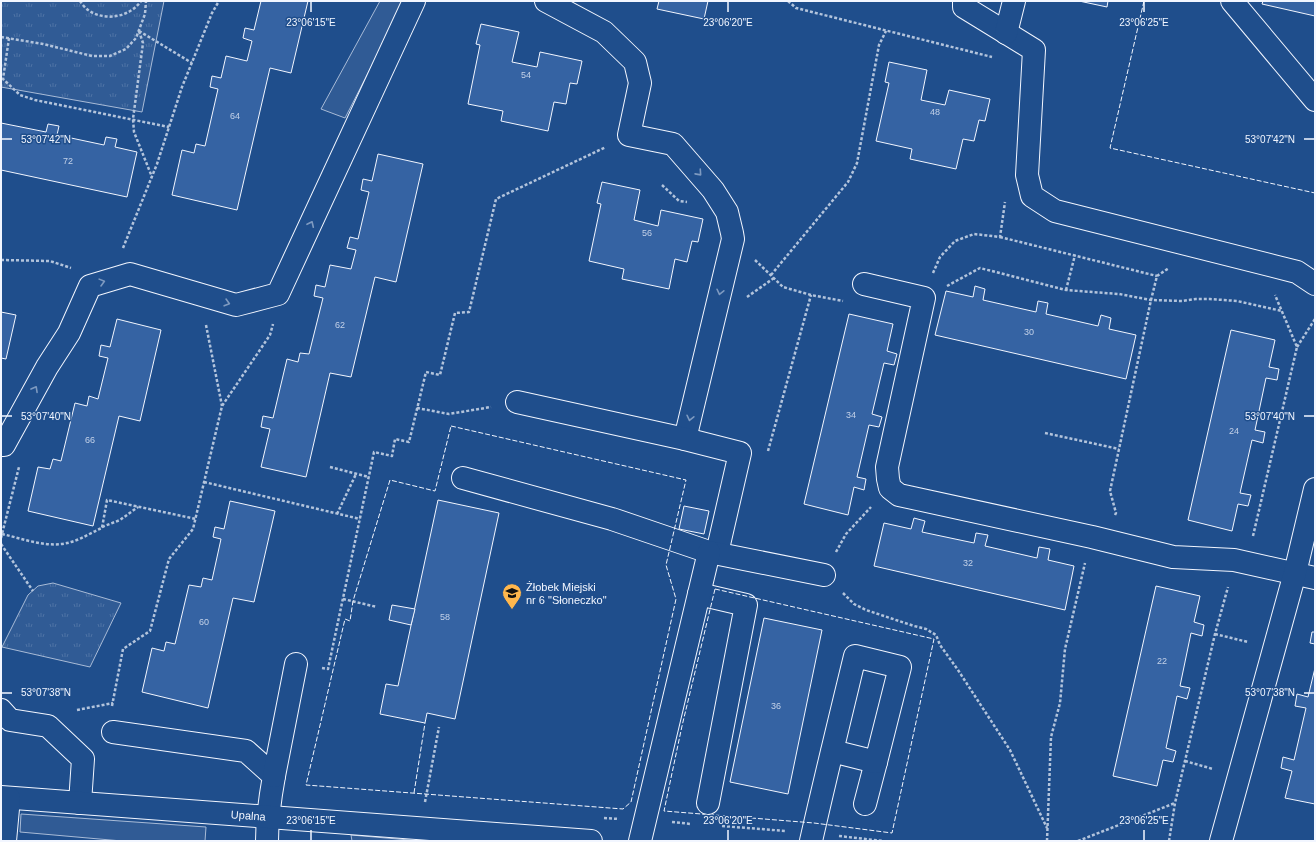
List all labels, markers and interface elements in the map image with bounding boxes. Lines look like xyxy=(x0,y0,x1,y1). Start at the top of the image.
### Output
text: 23°06'15"E xyxy=(286,17,336,28)
text: 23°06'20"E xyxy=(703,17,753,28)
text: 23°06'25"E xyxy=(1119,17,1169,28)
house number: 54 xyxy=(521,70,531,80)
house number: 48 xyxy=(930,107,940,117)
house number: 64 xyxy=(230,111,240,121)
text: 53°07'42"N xyxy=(21,134,71,145)
text: 53°07'42"N xyxy=(1245,134,1295,145)
house number: 72 xyxy=(63,156,73,166)
one-way arrow xyxy=(694,169,701,176)
one-way arrow xyxy=(306,221,314,228)
house number: 56 xyxy=(642,228,652,238)
one-way arrow xyxy=(99,279,105,287)
one-way arrow xyxy=(716,288,725,295)
one-way arrow xyxy=(223,298,230,307)
house number: 62 xyxy=(335,320,345,330)
house number: 30 xyxy=(1024,327,1034,337)
one-way arrow xyxy=(30,386,37,393)
house number: 34 xyxy=(846,410,856,420)
text: 53°07'40"N xyxy=(21,411,71,422)
text: 53°07'40"N xyxy=(1245,411,1295,422)
one-way arrow xyxy=(686,415,694,422)
house number: 24 xyxy=(1229,426,1239,436)
house number: 66 xyxy=(85,435,95,445)
house number: 32 xyxy=(963,558,973,568)
place label: Żłobek Miejski nr 6 "Słoneczko" xyxy=(526,581,607,606)
school or university icon: Żłobek Miejski nr 6 "Słoneczko" xyxy=(501,582,523,610)
house number: 58 xyxy=(440,612,450,622)
house number: 60 xyxy=(199,617,209,627)
house number: 22 xyxy=(1157,656,1167,666)
text: 53°07'38"N xyxy=(21,687,71,698)
text: 53°07'38"N xyxy=(1245,687,1295,698)
house number: 36 xyxy=(771,701,781,711)
street label: Upalna xyxy=(230,808,267,823)
text: 23°06'15"E xyxy=(286,815,336,826)
text: 23°06'20"E xyxy=(703,815,753,826)
text: 23°06'25"E xyxy=(1119,815,1169,826)

